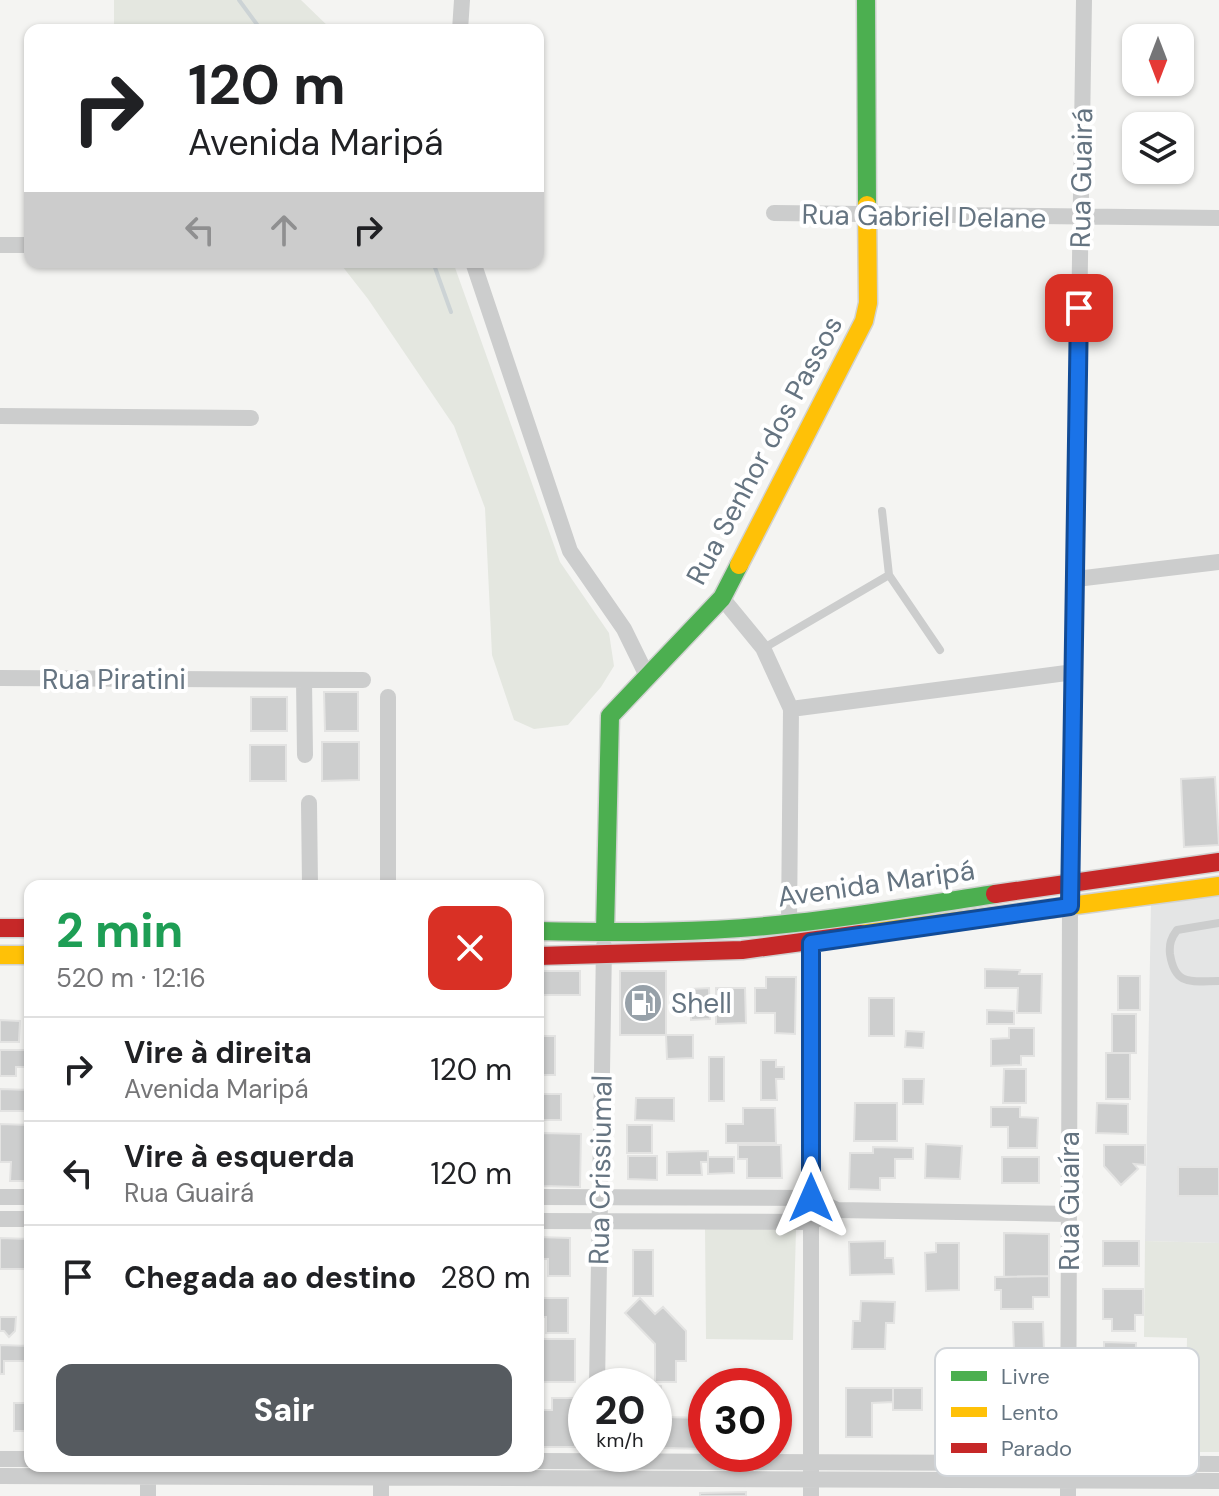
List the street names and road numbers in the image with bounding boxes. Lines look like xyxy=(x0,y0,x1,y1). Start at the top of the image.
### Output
street label: Rua Guairá xyxy=(1062,108,1101,248)
street label: Rua Gabriel Delane xyxy=(801,196,1047,237)
street label: Rua Senhor dos Passos xyxy=(678,309,851,591)
street label: Rua Piratini xyxy=(42,661,186,698)
street label: Avenida Maripá xyxy=(775,851,977,916)
street label: Rua Crissiumal xyxy=(580,1075,621,1265)
street label: Rua Guaíra xyxy=(1051,1131,1088,1271)

